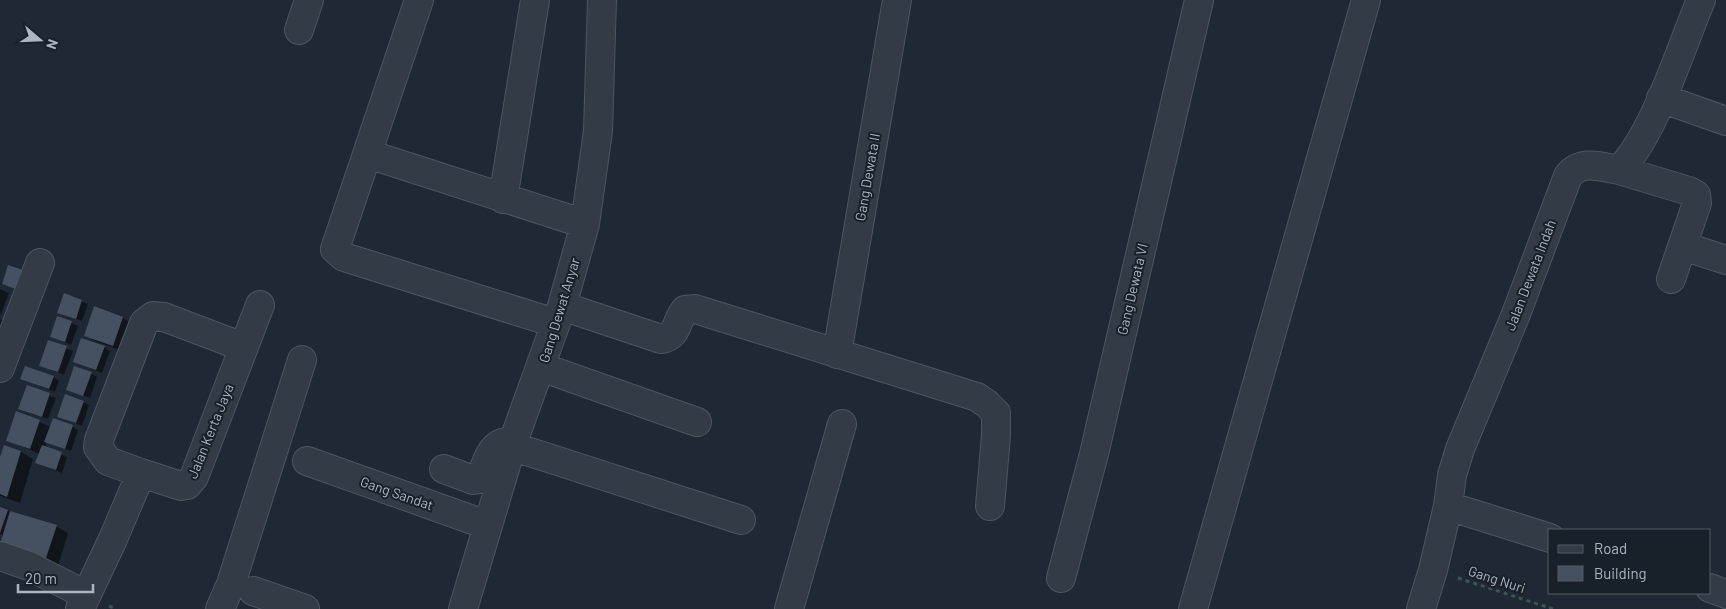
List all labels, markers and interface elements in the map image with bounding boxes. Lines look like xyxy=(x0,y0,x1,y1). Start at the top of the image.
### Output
north arrow xyxy=(15,15,65,65)
text: N xyxy=(43,37,62,52)
street label: Gang Dewata II xyxy=(851,132,883,222)
street label: Jalan Dewata Indah xyxy=(1501,217,1559,333)
street label: Gang Dewata VI xyxy=(1113,242,1151,336)
street label: Gang Dewat Anyar xyxy=(535,255,583,365)
street label: Jalan Kerta Jaya xyxy=(183,381,237,481)
street label: Gang Sandat xyxy=(358,473,436,513)
legend xyxy=(1548,529,1711,594)
text: Road xyxy=(1594,539,1627,557)
scale bar xyxy=(18,562,92,594)
street label: Gang Nuri xyxy=(1466,562,1528,596)
text: Building xyxy=(1594,564,1647,582)
text: 20 m xyxy=(25,569,57,587)

